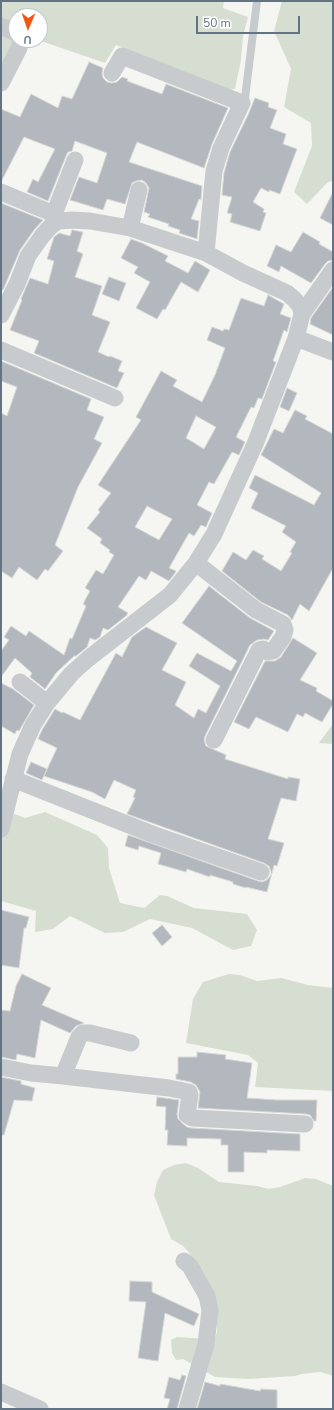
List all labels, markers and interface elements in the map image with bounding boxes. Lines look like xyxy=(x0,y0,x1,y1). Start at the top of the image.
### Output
north arrow xyxy=(8,8,48,48)
scale bar xyxy=(198,8,302,34)
text: 50 m xyxy=(203,15,231,31)
text: U xyxy=(23,32,32,47)

